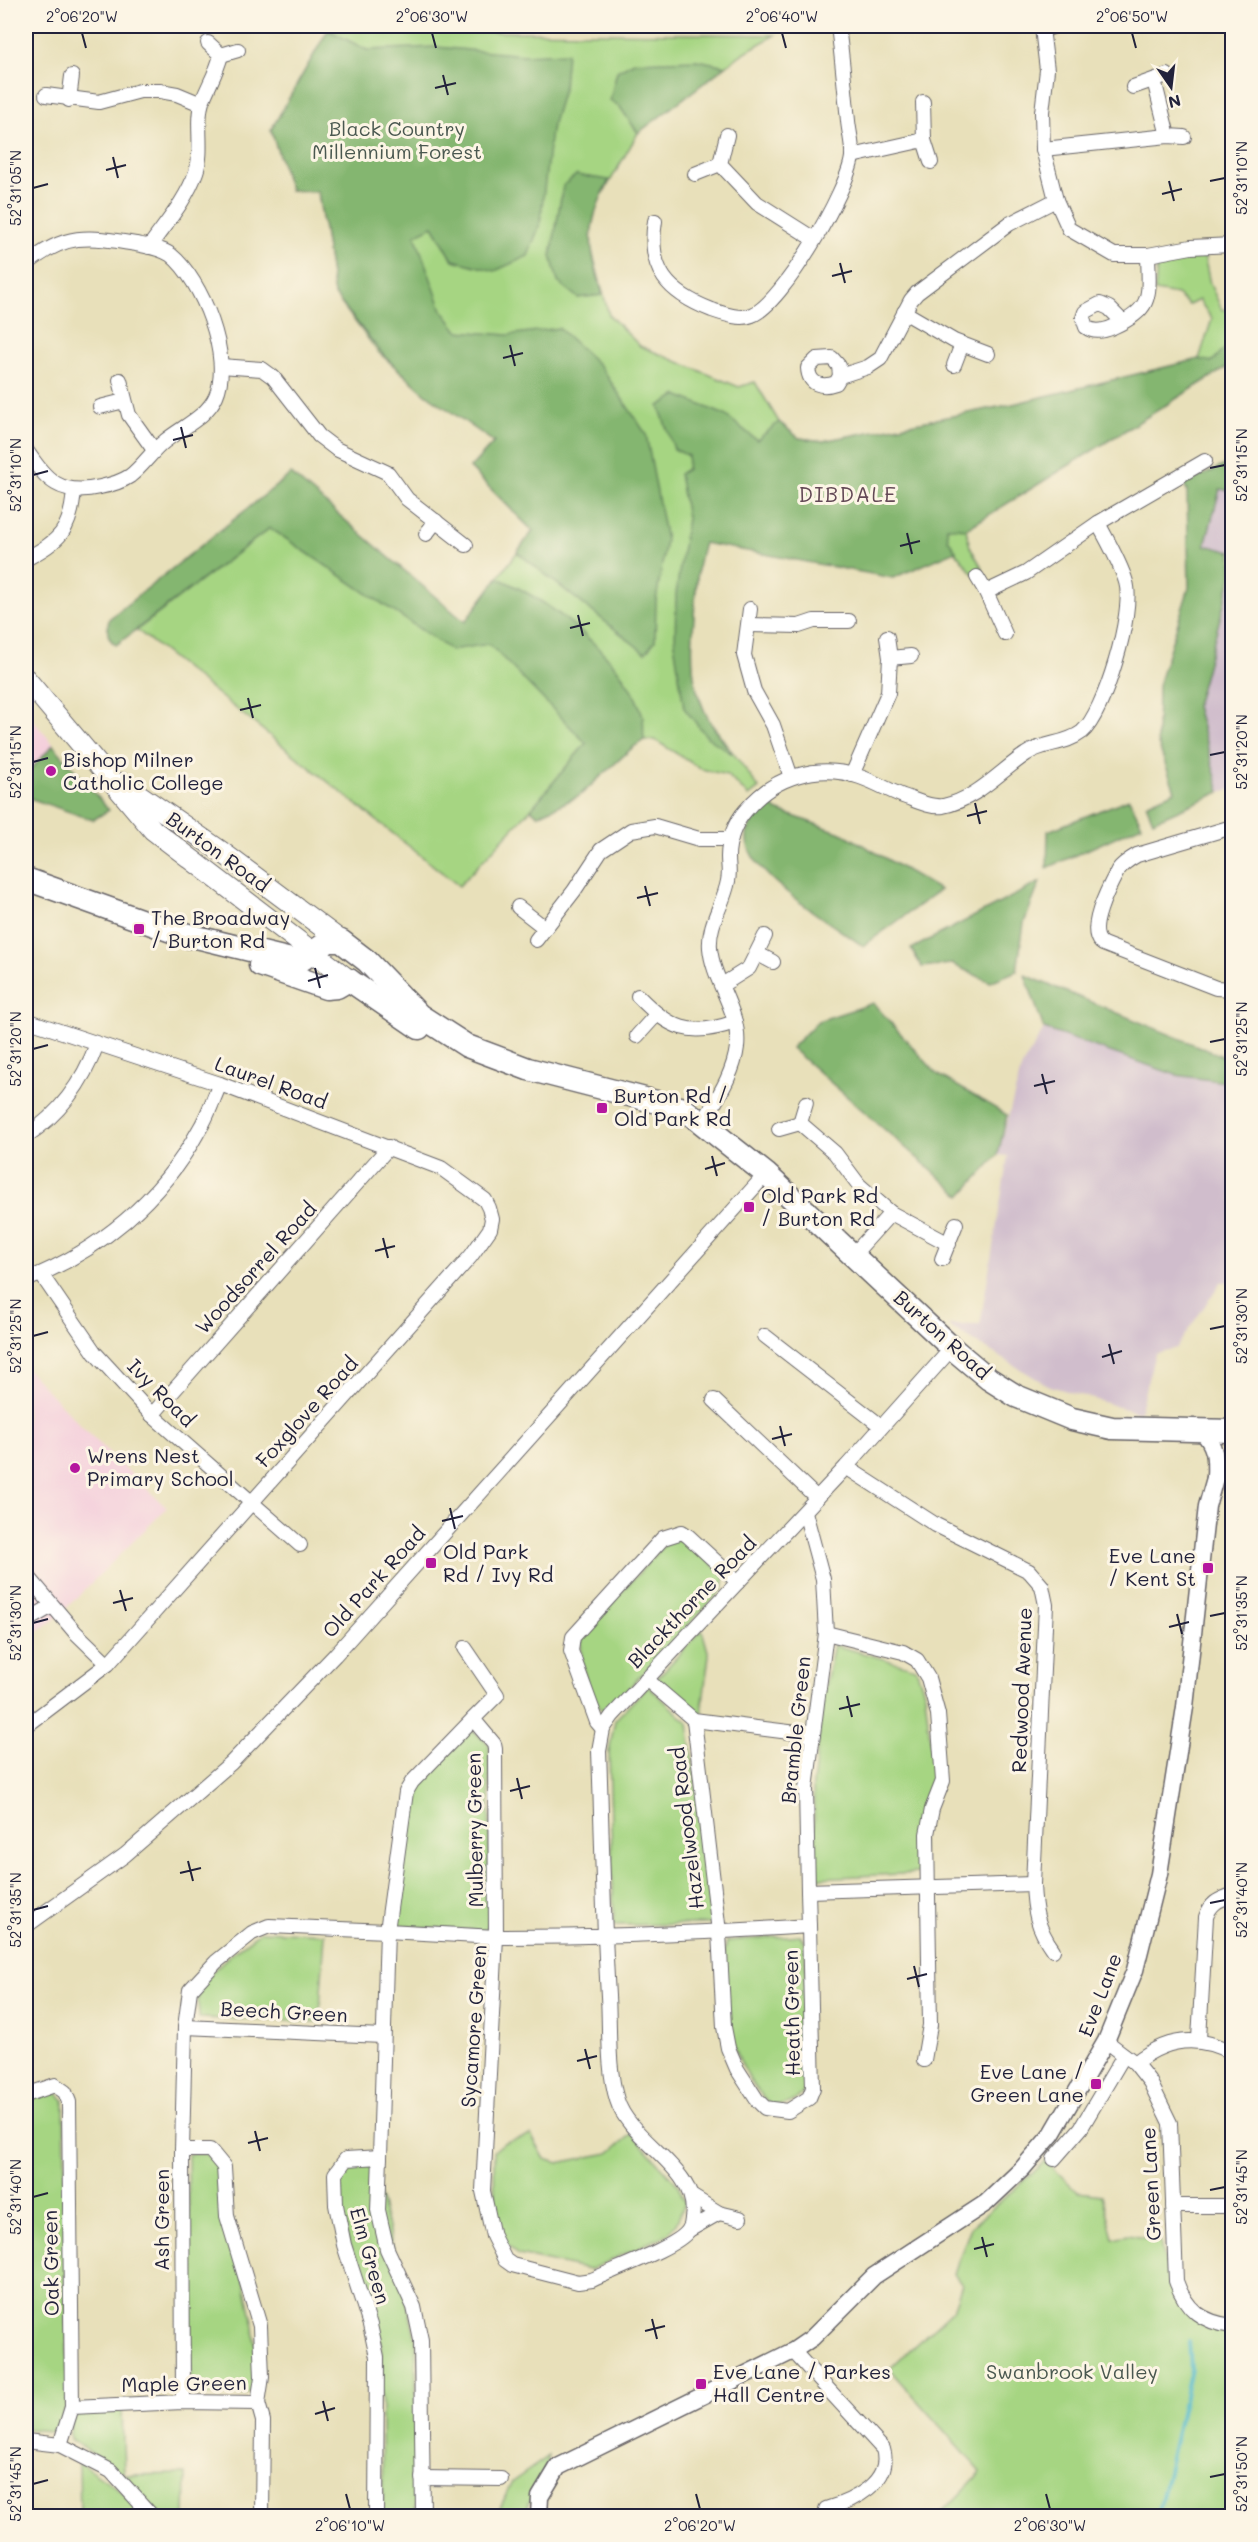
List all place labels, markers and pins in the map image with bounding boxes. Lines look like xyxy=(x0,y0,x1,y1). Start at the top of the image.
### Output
place label: Bishop Milner Catholic College xyxy=(63,746,224,795)
marker: Bishop Milner Catholic College xyxy=(44,764,58,778)
place label: The Broadway / Burton Rd xyxy=(151,904,290,953)
marker: The Broadway / Burton Rd xyxy=(132,922,146,936)
place label: Burton Rd / Old Park Rd xyxy=(614,1082,731,1131)
marker: Burton Rd / Old Park Rd xyxy=(595,1101,609,1115)
place label: Old Park Rd / Burton Rd xyxy=(761,1182,878,1231)
marker: Old Park Rd / Burton Rd xyxy=(742,1200,756,1214)
place label: Wrens Nest Primary School xyxy=(87,1442,234,1491)
marker: Wrens Nest Primary School xyxy=(68,1461,82,1475)
place label: Old Park Rd / Ivy Rd xyxy=(443,1538,553,1587)
place label: Eve Lane / Kent St xyxy=(1108,1542,1196,1591)
marker: Old Park Rd / Ivy Rd xyxy=(424,1556,438,1570)
marker: Eve Lane / Kent St xyxy=(1201,1561,1215,1575)
place label: Eve Lane / Green Lane xyxy=(970,2058,1084,2107)
marker: Eve Lane / Green Lane xyxy=(1089,2077,1103,2091)
place label: Eve Lane / Parkes Hall Centre xyxy=(713,2358,891,2407)
marker: Eve Lane / Parkes Hall Centre xyxy=(694,2377,708,2391)

